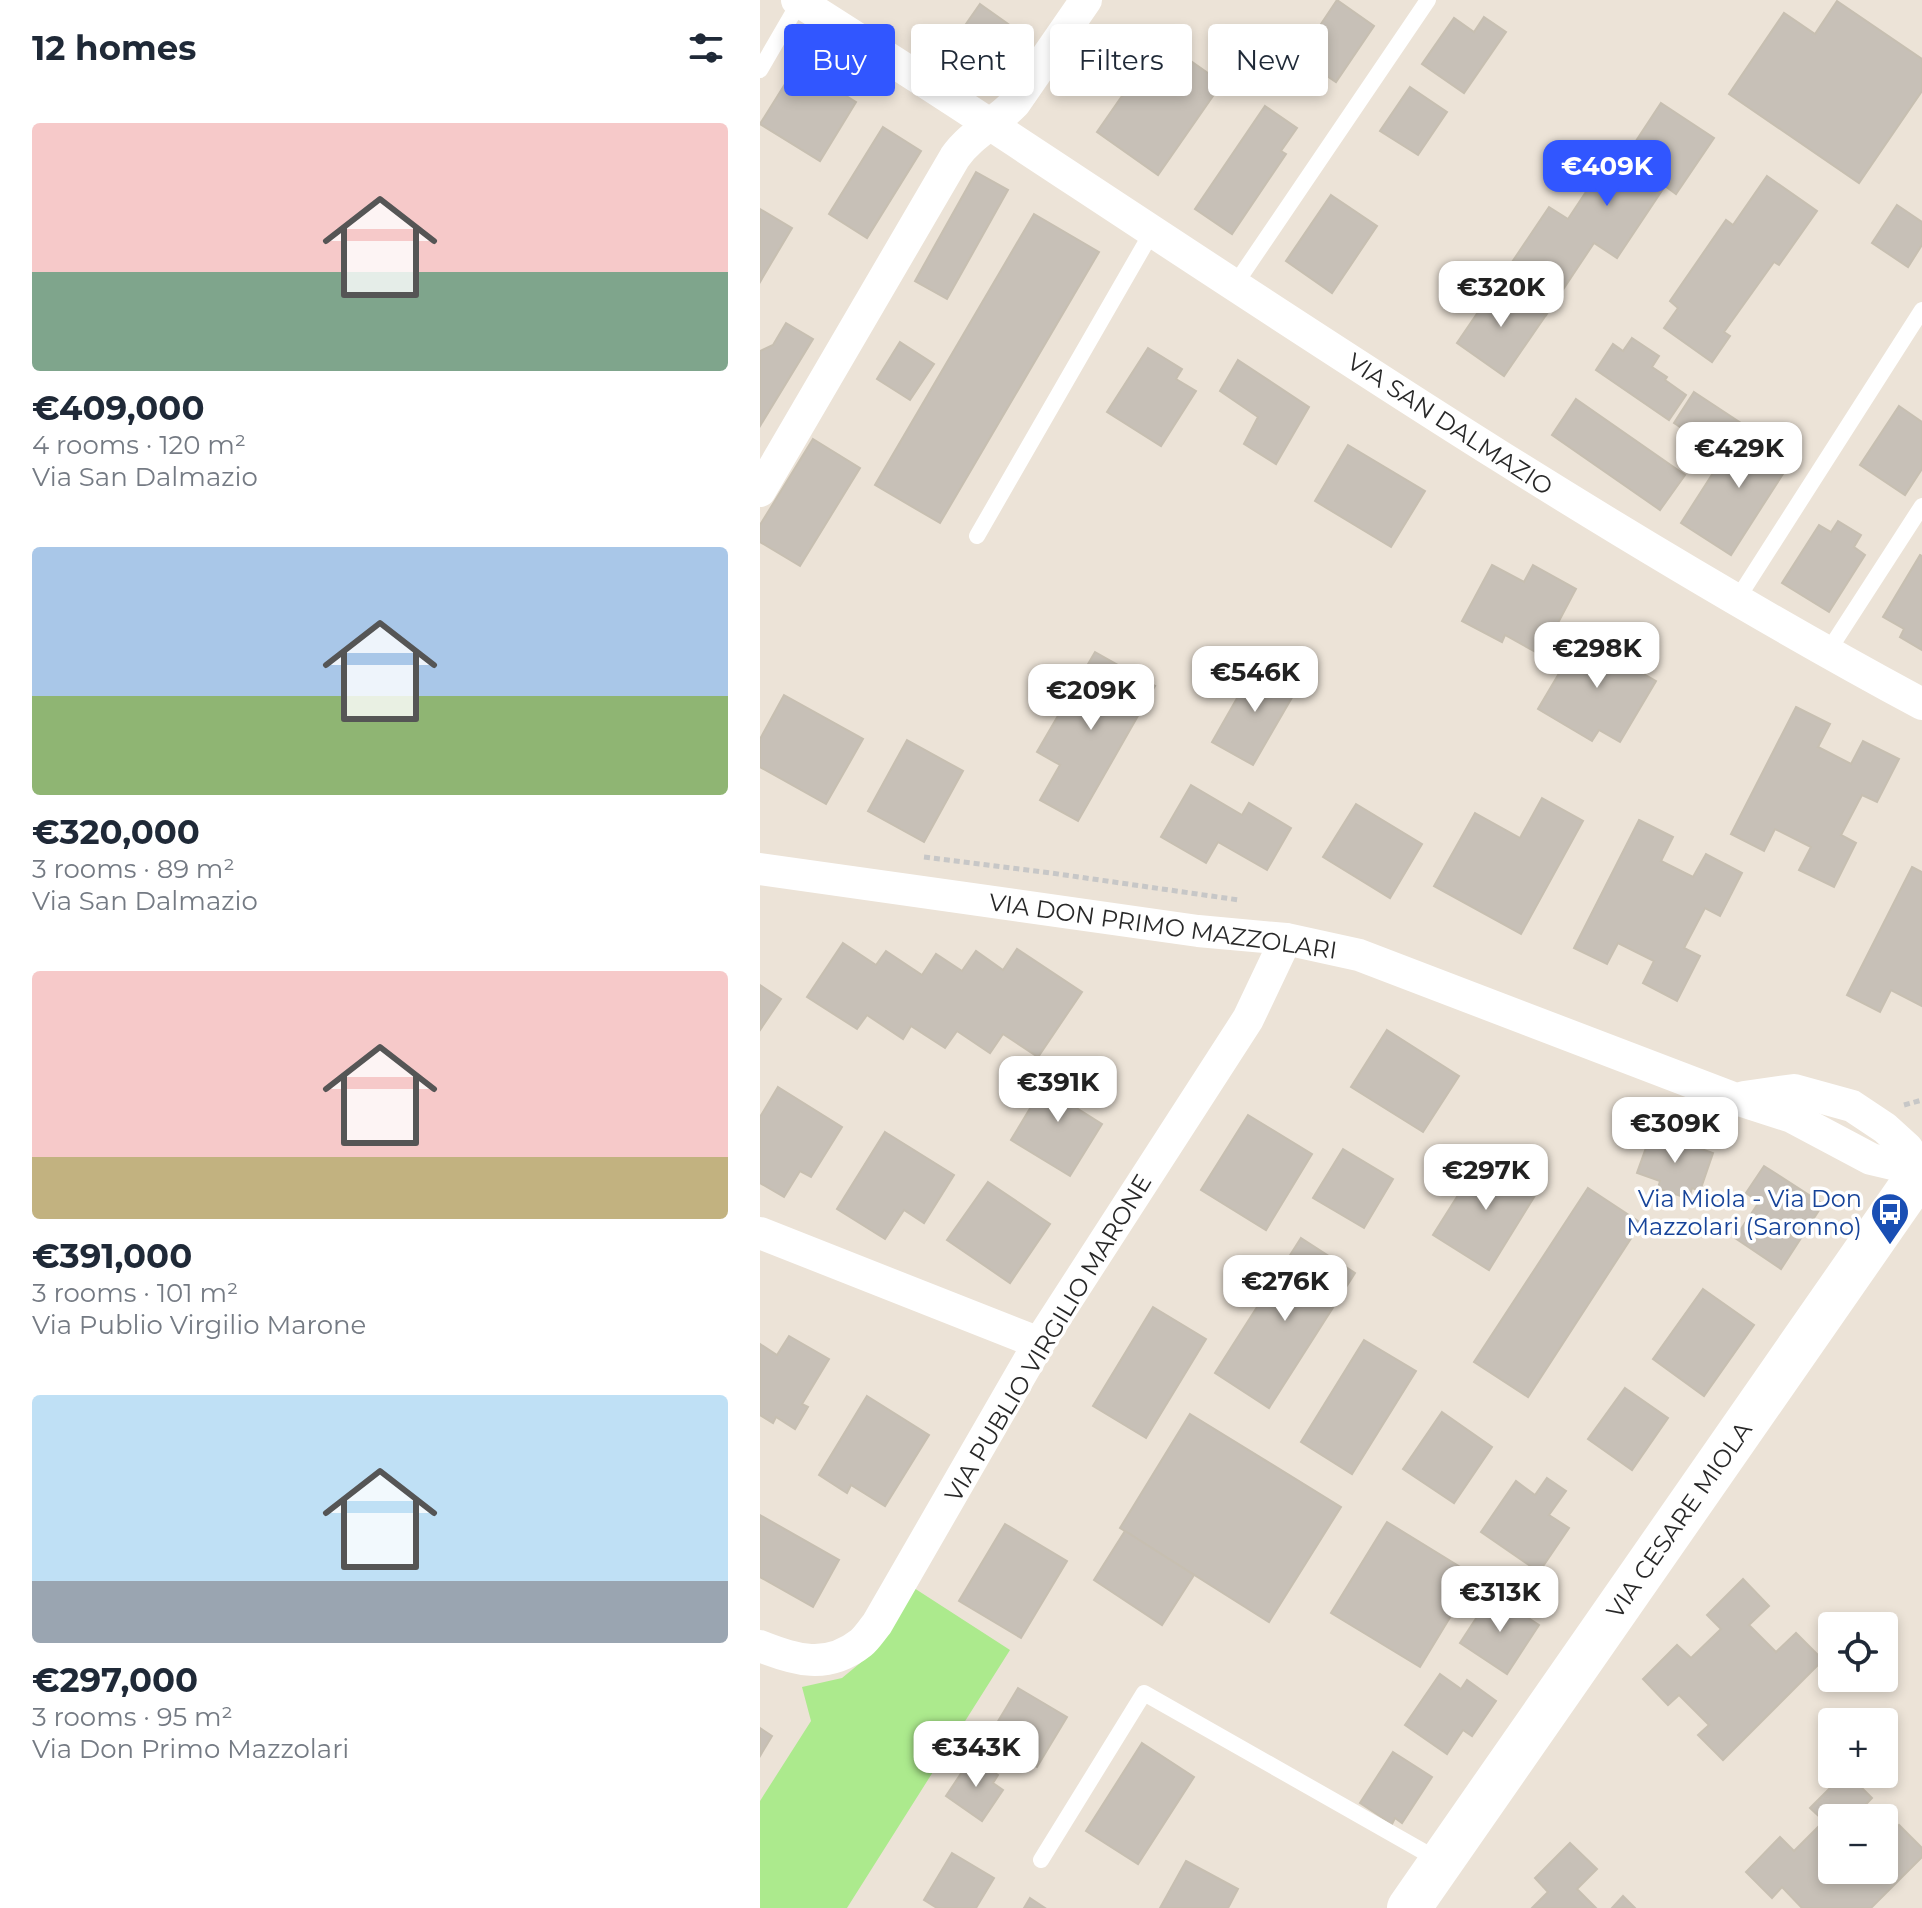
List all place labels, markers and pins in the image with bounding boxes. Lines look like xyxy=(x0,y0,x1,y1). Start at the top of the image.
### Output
pin: €409K xyxy=(1551,140,1663,208)
pin: €320K xyxy=(1445,261,1557,329)
pin: €429K xyxy=(1683,422,1795,490)
pin: €298K xyxy=(1541,622,1653,690)
pin: €546K xyxy=(1199,646,1311,714)
pin: €209K xyxy=(1035,664,1147,732)
pin: €391K xyxy=(1002,1056,1114,1124)
pin: €309K xyxy=(1619,1097,1731,1165)
pin: €297K xyxy=(1430,1144,1542,1212)
place label: Via Miola - Via Don Mazzolari (Saronno) xyxy=(1626,1184,1862,1241)
bus stop icon: Via Miola - Via Don Mazzolari (Saronno) xyxy=(1869,1191,1911,1246)
pin: €276K xyxy=(1229,1255,1341,1323)
pin: €313K xyxy=(1444,1566,1556,1634)
pin: €343K xyxy=(920,1721,1032,1789)

